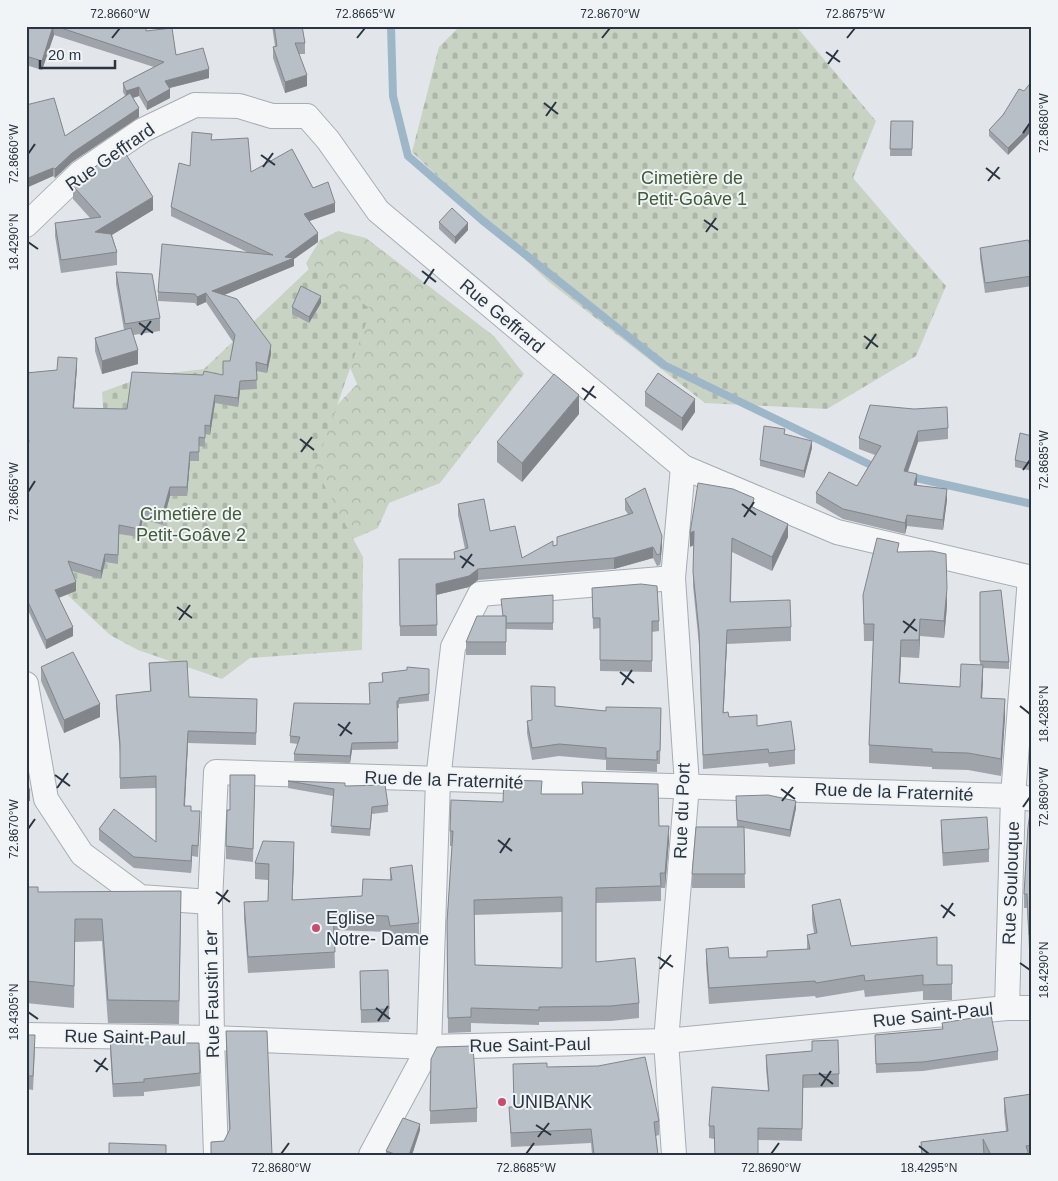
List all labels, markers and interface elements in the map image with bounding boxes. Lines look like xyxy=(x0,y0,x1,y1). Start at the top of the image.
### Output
text: 72.8660°W xyxy=(90,7,150,21)
text: 72.8665°W xyxy=(335,7,395,21)
text: 72.8670°W xyxy=(580,7,640,21)
text: 72.8675°W xyxy=(825,7,885,21)
scale bar xyxy=(40,38,115,70)
text: 20 m xyxy=(48,46,81,63)
text: 72.8680°W xyxy=(1037,93,1051,153)
street label: Rue Geffrard xyxy=(62,119,158,195)
text: 72.8660°W xyxy=(7,124,21,184)
park label: Cimetière de Petit-Goâve 1 xyxy=(637,168,747,209)
text: 18.4290°N xyxy=(7,214,21,270)
street label: Rue Geffrard xyxy=(456,275,548,357)
text: 72.8685°W xyxy=(1037,430,1051,490)
text: 72.8665°W xyxy=(7,462,21,522)
park label: Cimetière de Petit-Goâve 2 xyxy=(136,504,246,545)
text: 18.4285°N xyxy=(1037,686,1051,742)
street label: Rue du Port xyxy=(670,763,694,859)
street label: Rue de la Fraternité xyxy=(364,767,524,793)
text: 72.8690°W xyxy=(1037,767,1051,827)
street label: Rue de la Fraternité xyxy=(814,779,974,805)
text: 72.8670°W xyxy=(7,799,21,859)
street label: Rue Soulouque xyxy=(999,821,1023,945)
place label: Eglise Notre- Dame xyxy=(326,908,429,949)
marker: Eglise Notre- Dame xyxy=(310,922,322,934)
street label: Rue Faustin 1er xyxy=(201,930,223,1058)
text: 18.4290°N xyxy=(1037,942,1051,998)
text: 18.4305°N xyxy=(7,984,21,1040)
street label: Rue Saint-Paul xyxy=(872,999,994,1031)
street label: Rue Saint-Paul xyxy=(64,1026,186,1048)
street label: Rue Saint-Paul xyxy=(469,1034,591,1056)
place label: UNIBANK xyxy=(512,1092,592,1112)
marker: UNIBANK xyxy=(496,1096,508,1108)
text: 72.8680°W xyxy=(251,1161,311,1175)
text: 72.8685°W xyxy=(496,1161,556,1175)
text: 72.8690°W xyxy=(741,1161,801,1175)
text: 18.4295°N xyxy=(901,1161,957,1175)

